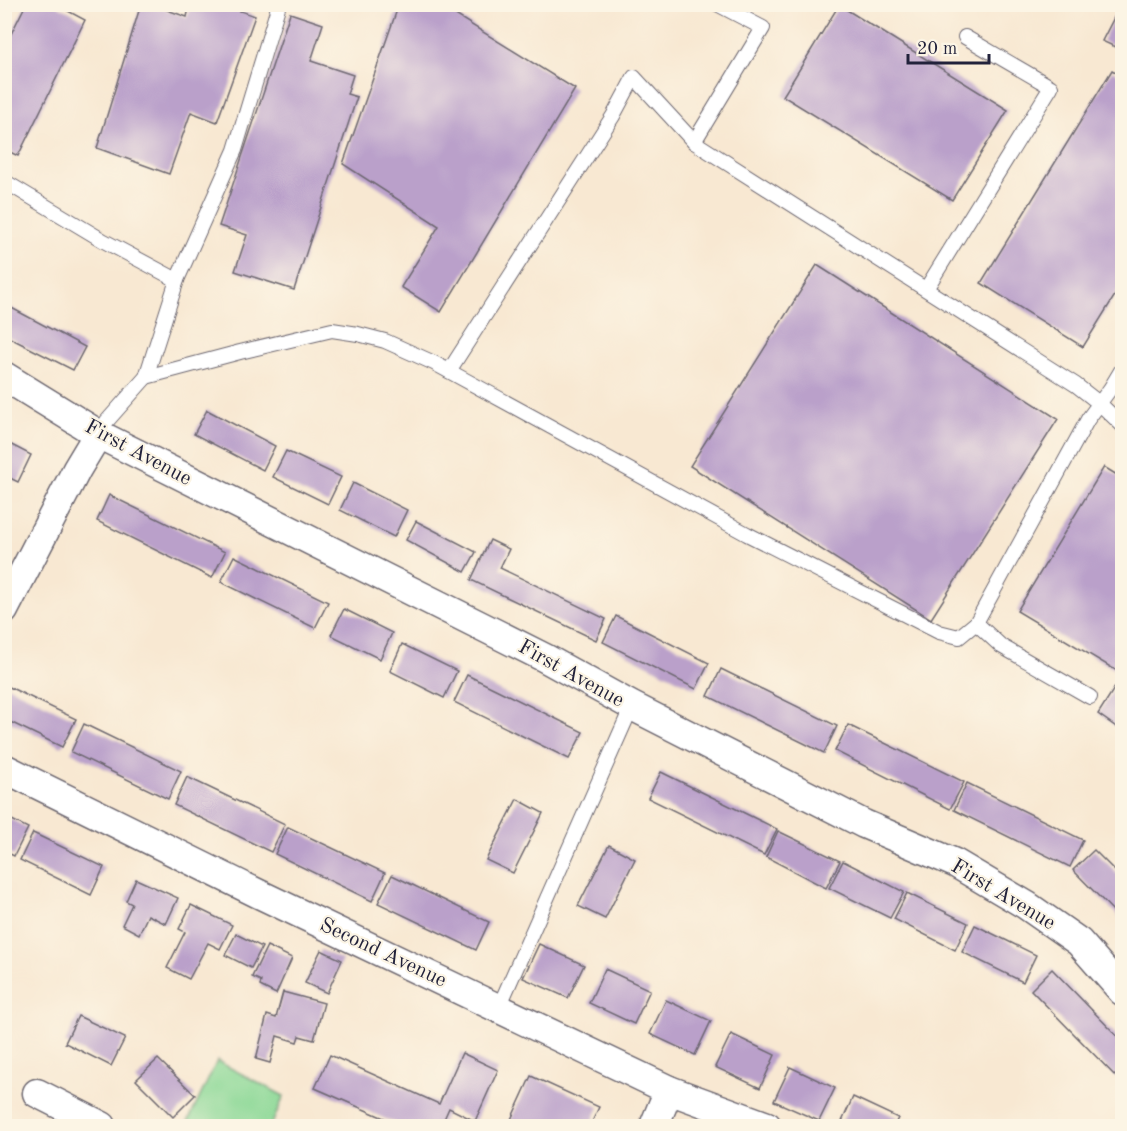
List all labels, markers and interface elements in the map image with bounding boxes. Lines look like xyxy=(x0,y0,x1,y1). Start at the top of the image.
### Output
scale bar xyxy=(908,27,989,65)
text: 20 m xyxy=(917,40,957,58)
street label: First Avenue xyxy=(81,416,195,490)
street label: First Avenue xyxy=(515,636,627,712)
street label: First Avenue xyxy=(947,856,1059,934)
street label: Second Avenue xyxy=(316,915,450,991)

